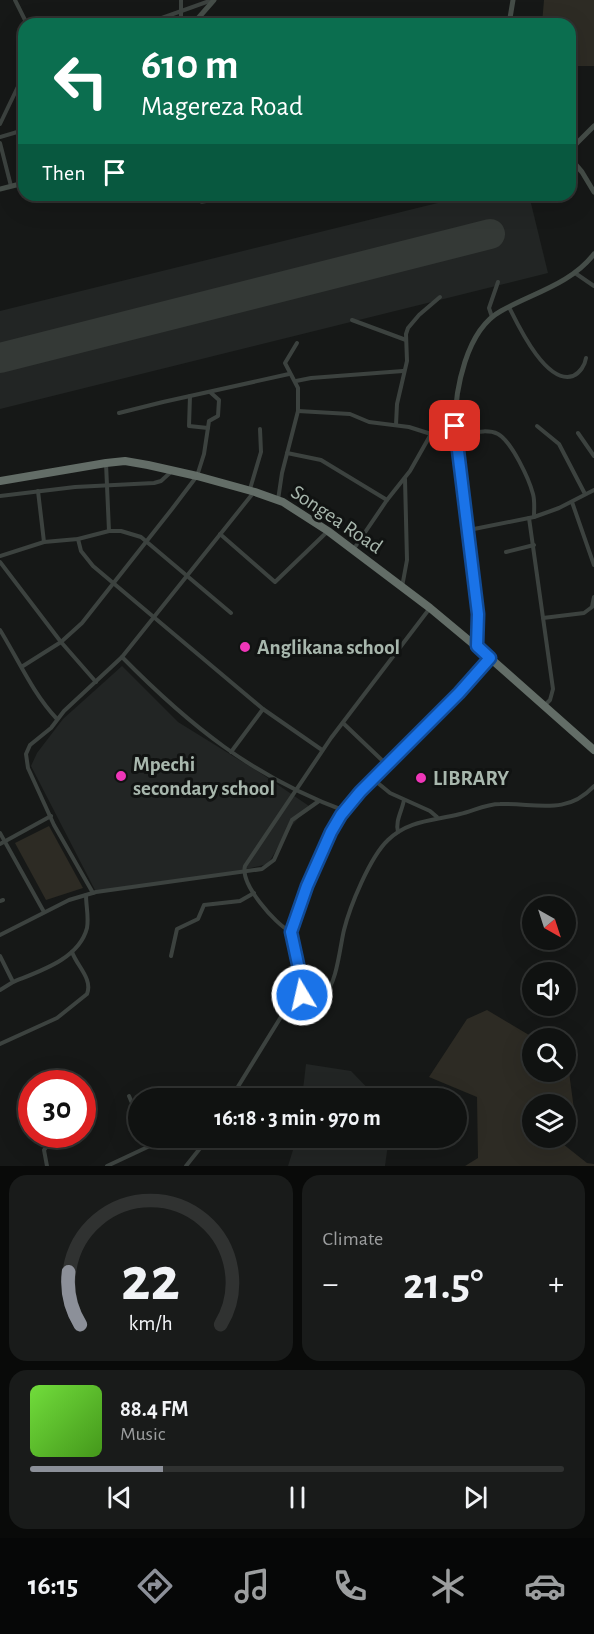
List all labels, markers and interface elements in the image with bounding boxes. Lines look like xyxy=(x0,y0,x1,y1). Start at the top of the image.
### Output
icon: left xyxy=(42,42,120,120)
text: 610 m xyxy=(141,44,239,86)
text: Magereza Road xyxy=(141,93,303,120)
icon: arrive xyxy=(98,156,131,189)
text: Then xyxy=(42,162,86,184)
pin xyxy=(429,400,480,451)
icon: arrive xyxy=(438,409,471,442)
street label: Songea Road xyxy=(287,481,386,558)
place label: Anglikana school xyxy=(257,637,400,658)
marker: Anglikana school xyxy=(238,640,252,654)
place label: Mpechi secondary school xyxy=(133,754,275,799)
place label: LIBRARY xyxy=(433,768,509,789)
marker: Mpechi secondary school xyxy=(114,769,128,783)
marker: LIBRARY xyxy=(414,771,428,785)
north arrow xyxy=(522,896,576,950)
map controls xyxy=(522,896,576,1148)
button: sound xyxy=(522,962,576,1016)
position arrow xyxy=(270,963,334,1027)
button: search xyxy=(522,1028,576,1082)
speed limit sign: 30 xyxy=(18,1070,96,1148)
button: layers xyxy=(522,1094,576,1148)
text: 16:18 · 3 min · 970 m xyxy=(214,1107,381,1129)
text: Climate xyxy=(323,1229,383,1249)
text: 22 xyxy=(121,1249,180,1311)
text: 21.5° xyxy=(403,1262,483,1307)
text: − xyxy=(323,1268,338,1301)
text: + xyxy=(548,1268,564,1301)
text: km/h xyxy=(129,1313,173,1334)
text: 88.4 FM xyxy=(120,1398,188,1420)
text: Music xyxy=(120,1424,166,1444)
icon: previous xyxy=(103,1481,136,1514)
icon: pause xyxy=(281,1481,314,1514)
icon: next xyxy=(459,1481,492,1514)
icon: directions xyxy=(134,1565,176,1607)
icon: music xyxy=(231,1565,273,1607)
icon: phone xyxy=(329,1565,371,1607)
icon: climate xyxy=(427,1565,469,1607)
icon: car xyxy=(524,1565,566,1607)
text: 16:15 xyxy=(28,1572,78,1599)

